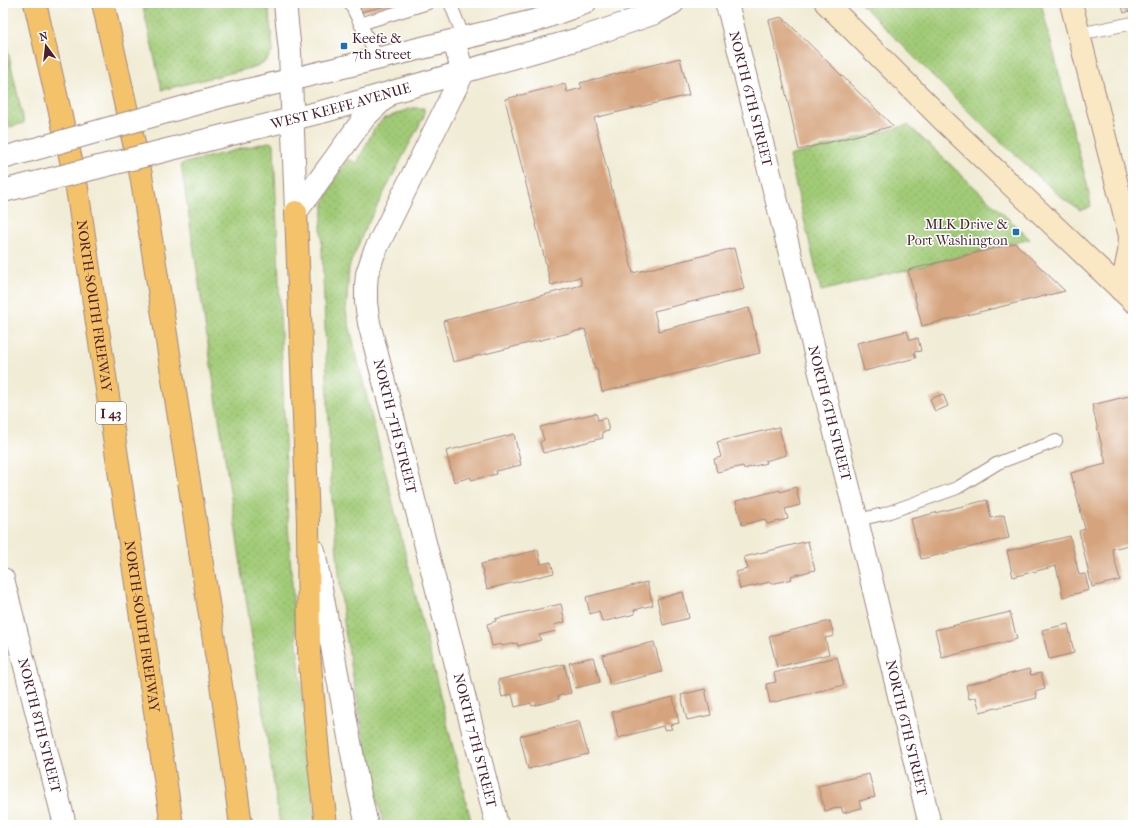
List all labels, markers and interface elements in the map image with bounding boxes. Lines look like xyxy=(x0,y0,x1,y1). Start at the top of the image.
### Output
north arrow xyxy=(26,26,66,66)
text: N xyxy=(38,29,50,44)
street label: NORTH 6TH STREET xyxy=(726,29,776,169)
place label: Keefe & 7th Street xyxy=(352,30,412,63)
marker: Keefe & 7th Street xyxy=(339,41,349,51)
street label: WEST KEEFE AVENUE xyxy=(268,79,413,133)
place label: MLK Drive & Port Washington xyxy=(907,216,1008,249)
street label: NORTH-SOUTH FREEWAY xyxy=(73,219,116,394)
marker: MLK Drive & Port Washington xyxy=(1011,227,1021,237)
street label: NORTH 6TH STREET xyxy=(805,343,855,483)
street label: NORTH 7TH STREET xyxy=(370,357,421,496)
road number: I 43 xyxy=(96,402,126,424)
street label: NORTH-SOUTH FREEWAY xyxy=(121,539,164,714)
street label: NORTH 8TH STREET xyxy=(15,656,65,795)
street label: NORTH 6TH STREET xyxy=(882,658,931,798)
street label: NORTH 7TH STREET xyxy=(450,671,501,810)

